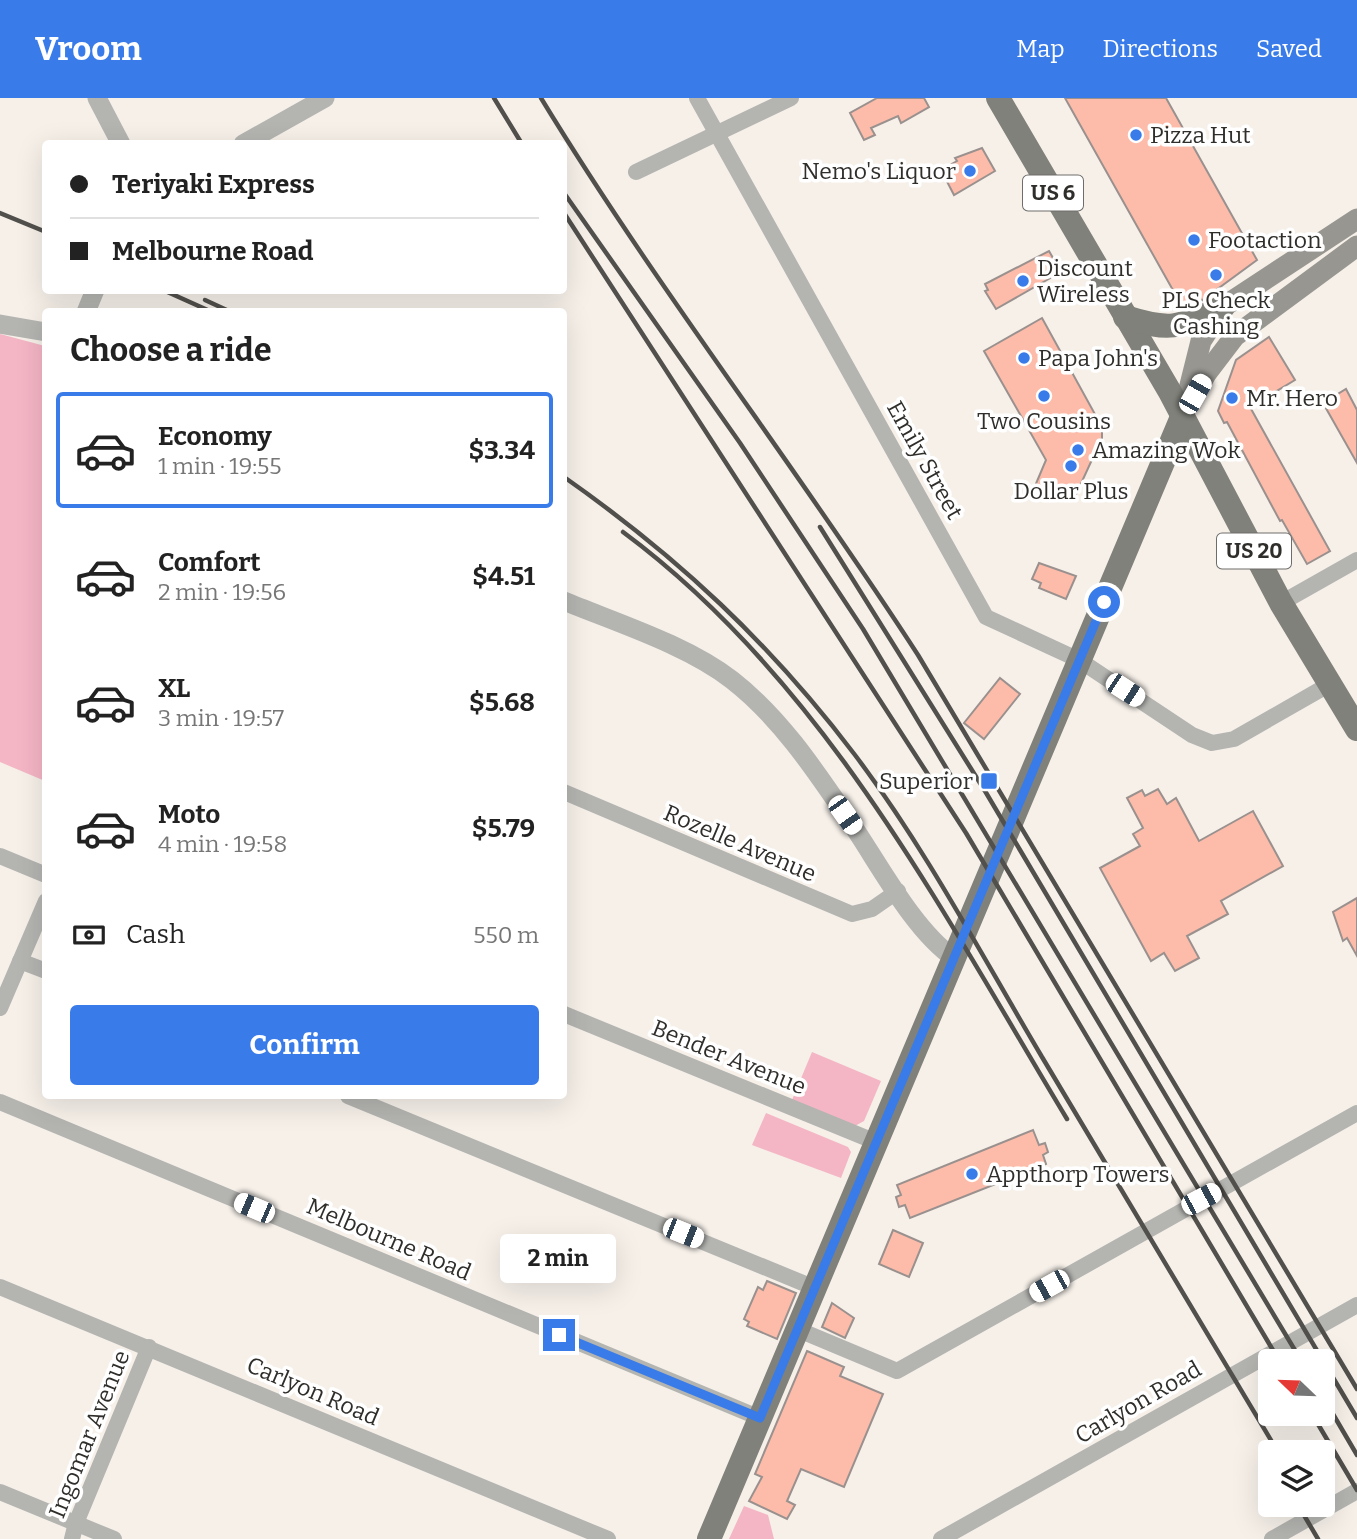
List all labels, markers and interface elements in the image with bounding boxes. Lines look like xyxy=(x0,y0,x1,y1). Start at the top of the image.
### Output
text: Vroom xyxy=(35,29,142,69)
text: Map xyxy=(1016,35,1065,63)
text: Directions xyxy=(1103,35,1218,63)
text: Saved xyxy=(1256,35,1322,63)
place label: Pizza Hut xyxy=(1150,121,1251,149)
marker: Pizza Hut xyxy=(1128,127,1144,143)
place label: Nemo's Liquor xyxy=(801,157,956,185)
marker: Nemo's Liquor xyxy=(962,163,978,179)
text: Teriyaki Express xyxy=(112,169,315,200)
road number: US 6 xyxy=(1023,176,1083,210)
place label: Footaction xyxy=(1208,226,1322,254)
marker: Footaction xyxy=(1186,232,1202,248)
text: Melbourne Road xyxy=(112,236,313,267)
place label: Discount Wireless xyxy=(1037,254,1133,308)
marker: PLS Check Cashing xyxy=(1208,267,1224,283)
marker: Discount Wireless xyxy=(1015,273,1031,289)
place label: PLS Check Cashing xyxy=(1162,286,1270,340)
text: Choose a ride xyxy=(70,331,271,369)
place label: Papa John's xyxy=(1038,344,1158,372)
marker: Papa John's xyxy=(1016,350,1032,366)
car xyxy=(1176,371,1215,417)
place label: Mr. Hero xyxy=(1246,384,1338,412)
marker: Two Cousins xyxy=(1036,388,1052,404)
marker: Mr. Hero xyxy=(1224,390,1240,406)
street label: Emily Street xyxy=(881,396,969,524)
place label: Two Cousins xyxy=(977,407,1111,435)
icon: car xyxy=(74,419,137,482)
text: Economy xyxy=(158,421,272,452)
text: $3.34 xyxy=(468,435,535,466)
place label: Amazing Wok xyxy=(1092,436,1240,464)
marker: Amazing Wok xyxy=(1070,442,1086,458)
text: 1 min · 19:55 xyxy=(158,452,282,480)
marker: Dollar Plus xyxy=(1063,458,1079,474)
place label: Dollar Plus xyxy=(1013,477,1129,505)
road number: US 20 xyxy=(1217,533,1291,568)
icon: car xyxy=(74,545,137,608)
text: Comfort xyxy=(158,547,261,578)
text: $4.51 xyxy=(472,561,535,592)
text: 2 min · 19:56 xyxy=(158,578,286,606)
route start xyxy=(1088,586,1120,618)
car xyxy=(1102,670,1149,710)
icon: car xyxy=(74,671,137,734)
text: XL xyxy=(158,673,190,704)
text: $5.68 xyxy=(469,687,535,718)
text: 3 min · 19:57 xyxy=(158,704,284,732)
place label: Superior xyxy=(879,767,973,795)
marker: Superior xyxy=(979,771,999,791)
car xyxy=(825,792,866,838)
icon: car xyxy=(74,797,137,860)
street label: Rozelle Avenue xyxy=(660,798,820,888)
text: Moto xyxy=(158,799,220,830)
text: $5.79 xyxy=(472,813,535,844)
text: 4 min · 19:58 xyxy=(158,830,287,858)
icon: cash xyxy=(70,916,108,954)
text: Cash xyxy=(126,919,185,950)
text: 550 m xyxy=(473,921,539,949)
button: Confirm xyxy=(70,1005,539,1085)
street label: Bender Avenue xyxy=(648,1013,810,1101)
place label: Appthorp Towers xyxy=(986,1160,1170,1188)
marker: Appthorp Towers xyxy=(964,1166,980,1182)
car xyxy=(1178,1180,1225,1218)
car xyxy=(231,1190,278,1226)
street label: Melbourne Road xyxy=(303,1192,476,1286)
car xyxy=(660,1215,707,1251)
callout: 2 min xyxy=(501,1234,617,1282)
text: 2 min xyxy=(527,1244,589,1272)
car xyxy=(1026,1267,1073,1305)
route end xyxy=(543,1319,575,1351)
street label: Ingomar Avenue xyxy=(43,1346,135,1522)
north arrow xyxy=(1258,1349,1335,1426)
map controls xyxy=(1258,1349,1335,1517)
street label: Carlyon Road xyxy=(243,1351,384,1432)
street label: Carlyon Road xyxy=(1070,1354,1206,1449)
button: layers xyxy=(1258,1440,1335,1517)

